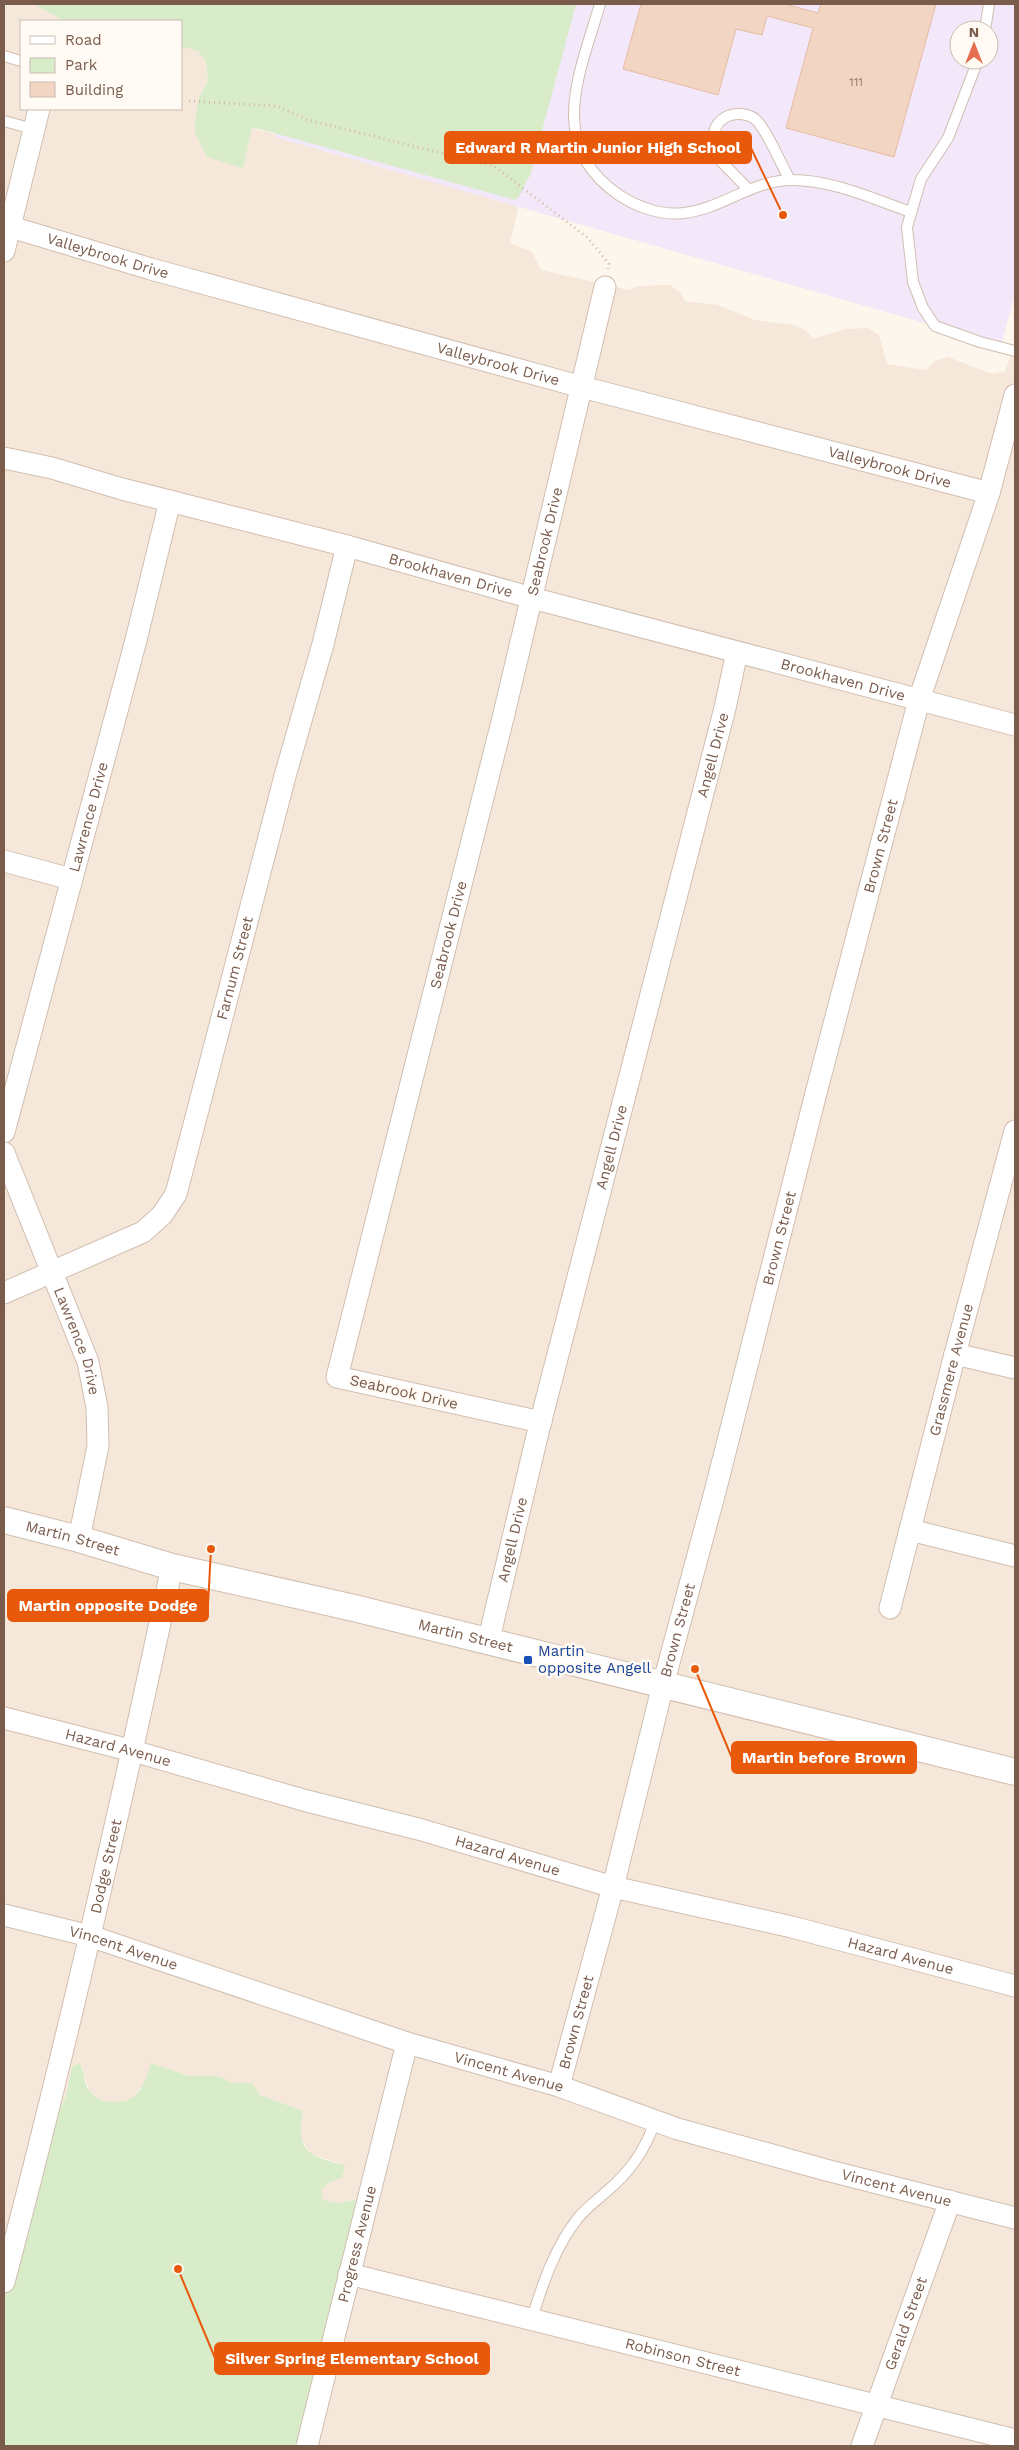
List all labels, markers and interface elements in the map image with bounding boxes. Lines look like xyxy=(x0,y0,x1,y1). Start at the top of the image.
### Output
legend xyxy=(20,20,182,110)
north arrow xyxy=(949,20,999,70)
text: N xyxy=(969,24,979,40)
text: Road xyxy=(65,31,102,49)
text: Park xyxy=(65,56,98,74)
house number: 111 xyxy=(849,75,863,89)
text: Building xyxy=(65,81,123,99)
callout: Edward R Martin Junior High School xyxy=(445,132,751,163)
text: Edward R Martin Junior High School xyxy=(455,138,742,157)
street label: Valleybrook Drive xyxy=(45,229,171,282)
street label: Valleybrook Drive xyxy=(435,339,561,389)
street label: Valleybrook Drive xyxy=(826,442,953,492)
street label: Seabrook Drive xyxy=(523,485,566,597)
street label: Brookhaven Drive xyxy=(387,549,515,601)
street label: Brookhaven Drive xyxy=(779,655,907,705)
street label: Angell Drive xyxy=(693,711,732,799)
street label: Lawrence Drive xyxy=(65,760,112,874)
street label: Brown Street xyxy=(860,796,902,895)
street label: Seabrook Drive xyxy=(426,879,471,991)
street label: Farnum Street xyxy=(213,914,257,1022)
street label: Angell Drive xyxy=(592,1103,631,1192)
street label: Brown Street xyxy=(759,1188,800,1287)
street label: Lawrence Drive xyxy=(50,1285,103,1396)
street label: Grassmere Avenue xyxy=(925,1302,977,1438)
street label: Seabrook Drive xyxy=(348,1371,460,1413)
street label: Angell Drive xyxy=(494,1495,531,1584)
street label: Martin Street xyxy=(24,1517,123,1560)
street label: Brown Street xyxy=(656,1581,699,1679)
callout: Martin opposite Dodge xyxy=(8,1590,208,1621)
text: Martin opposite Dodge xyxy=(18,1596,198,1615)
street label: Martin Street xyxy=(416,1615,515,1656)
place label: Martin opposite Angell xyxy=(538,1642,652,1677)
marker: Martin opposite Angell xyxy=(522,1654,534,1666)
street label: Hazard Avenue xyxy=(63,1725,173,1770)
callout: Martin before Brown xyxy=(732,1742,916,1773)
text: Martin before Brown xyxy=(742,1748,906,1767)
street label: Dodge Street xyxy=(87,1817,126,1915)
street label: Hazard Avenue xyxy=(453,1831,562,1880)
street label: Vincent Avenue xyxy=(67,1922,180,1974)
street label: Hazard Avenue xyxy=(846,1933,956,1978)
street label: Brown Street xyxy=(555,1973,598,2071)
street label: Vincent Avenue xyxy=(452,2048,566,2096)
street label: Vincent Avenue xyxy=(840,2165,954,2211)
street label: Progress Avenue xyxy=(334,2184,380,2305)
street label: Gerald Street xyxy=(881,2274,931,2373)
street label: Robinson Street xyxy=(623,2334,743,2380)
callout: Silver Spring Elementary School xyxy=(215,2343,489,2374)
text: Silver Spring Elementary School xyxy=(225,2349,480,2368)

